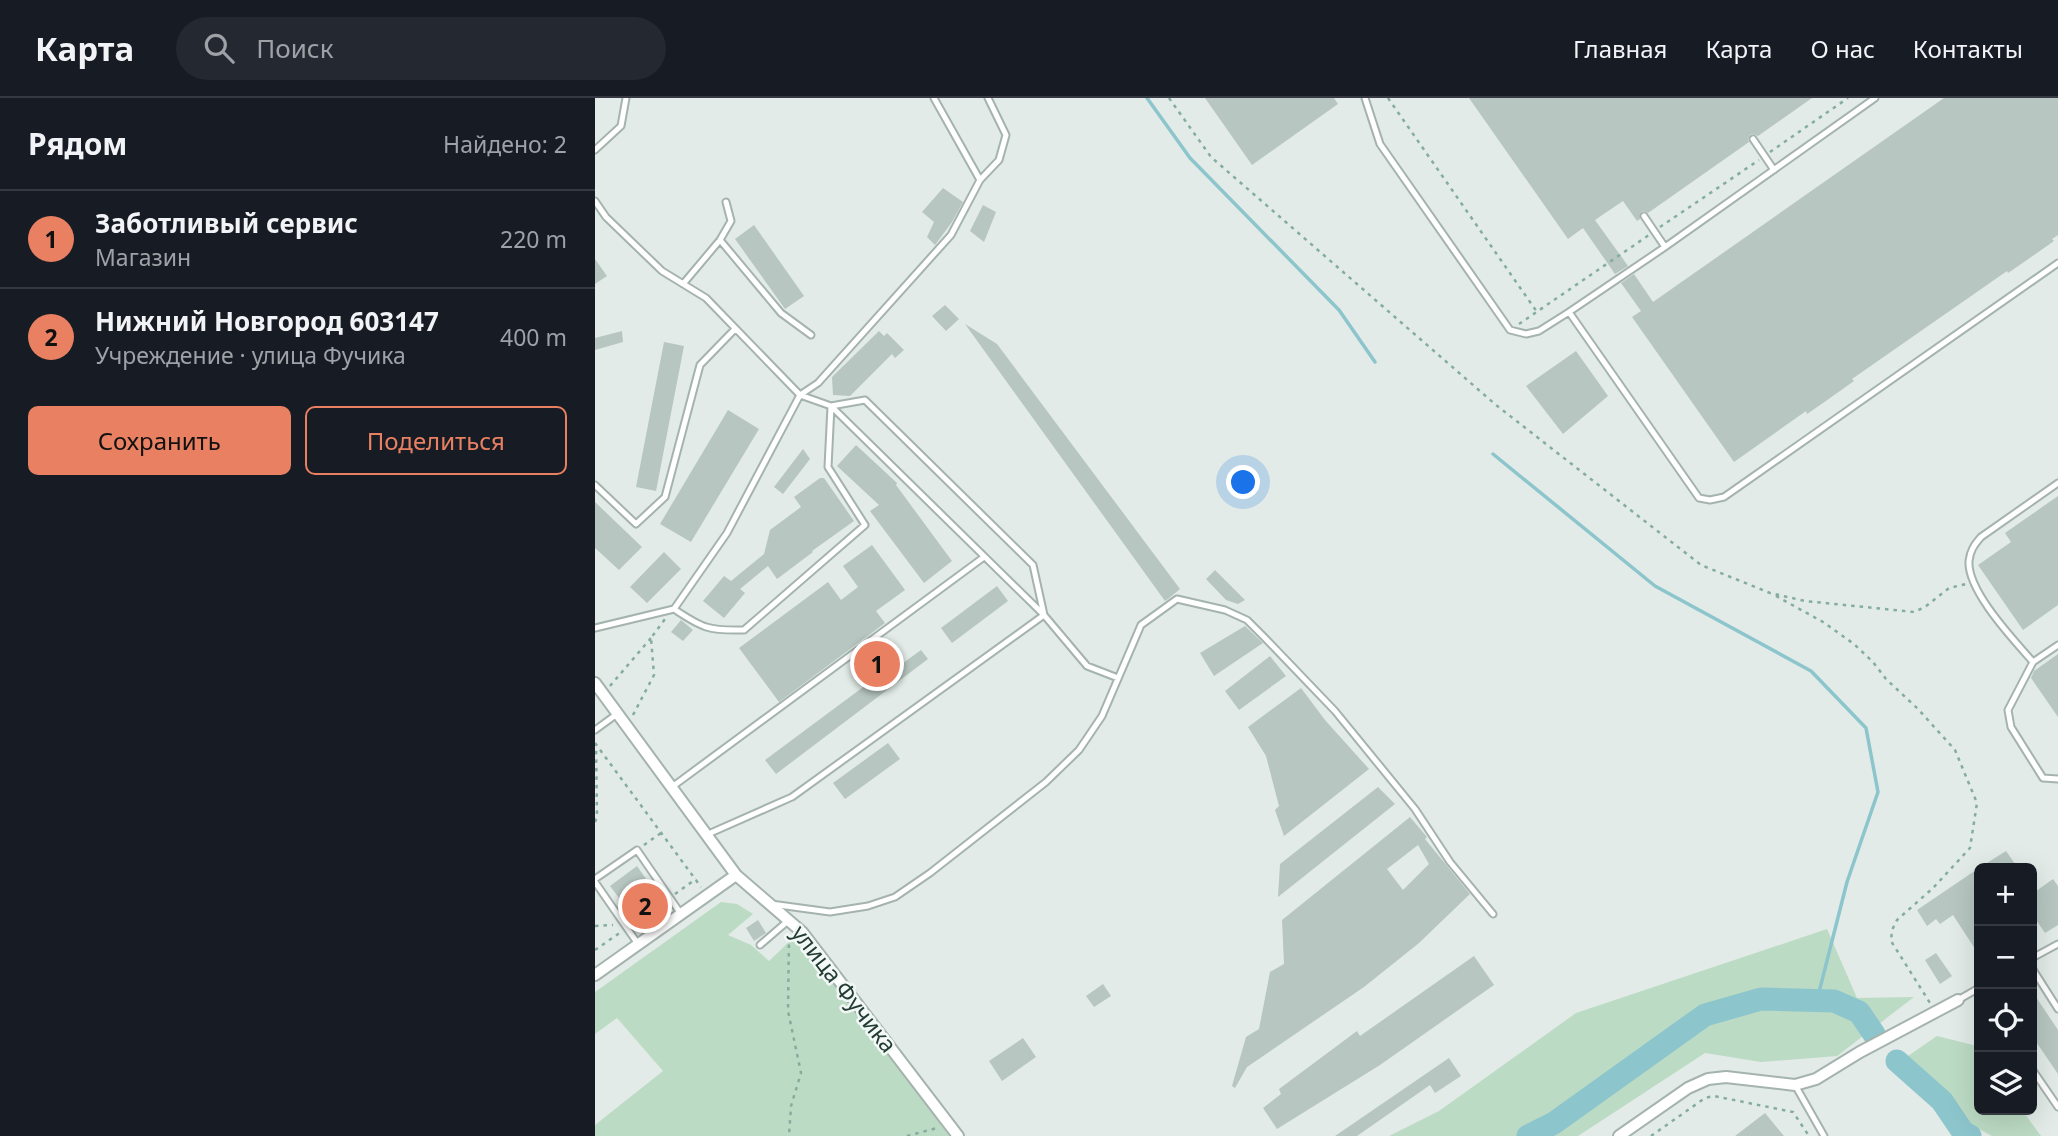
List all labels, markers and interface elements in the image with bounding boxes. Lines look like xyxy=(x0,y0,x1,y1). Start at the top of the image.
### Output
search box xyxy=(176,17,666,80)
text: Карта xyxy=(35,26,134,71)
icon: search xyxy=(200,29,238,67)
text: Поиск xyxy=(256,30,333,66)
text: Главная xyxy=(1573,32,1667,65)
text: Карта xyxy=(1705,32,1772,65)
text: О нас xyxy=(1810,32,1875,65)
text: Контакты xyxy=(1913,32,2023,65)
text: Рядом xyxy=(28,123,127,164)
text: Найдено: 2 xyxy=(443,128,567,160)
text: Заботливый сервис xyxy=(95,205,358,241)
text: 1 xyxy=(44,223,58,255)
text: 220 m xyxy=(500,223,567,255)
text: Магазин xyxy=(95,241,191,273)
text: Нижний Новгород 603147 xyxy=(95,303,439,339)
text: 2 xyxy=(44,321,58,353)
text: 400 m xyxy=(500,321,567,353)
text: Учреждение · улица Фучика xyxy=(95,339,406,371)
button: Сохранить xyxy=(28,406,291,475)
button: Поделиться xyxy=(305,406,567,475)
your location xyxy=(1226,465,1260,499)
pin: 1 xyxy=(854,638,900,690)
map controls xyxy=(1974,863,2037,1115)
button: + xyxy=(1974,863,2037,926)
pin: 2 xyxy=(622,880,668,932)
street label: улица Фучика xyxy=(785,918,905,1059)
button: − xyxy=(1974,926,2037,989)
button: locate xyxy=(1974,989,2037,1052)
button: layers xyxy=(1974,1052,2037,1115)

